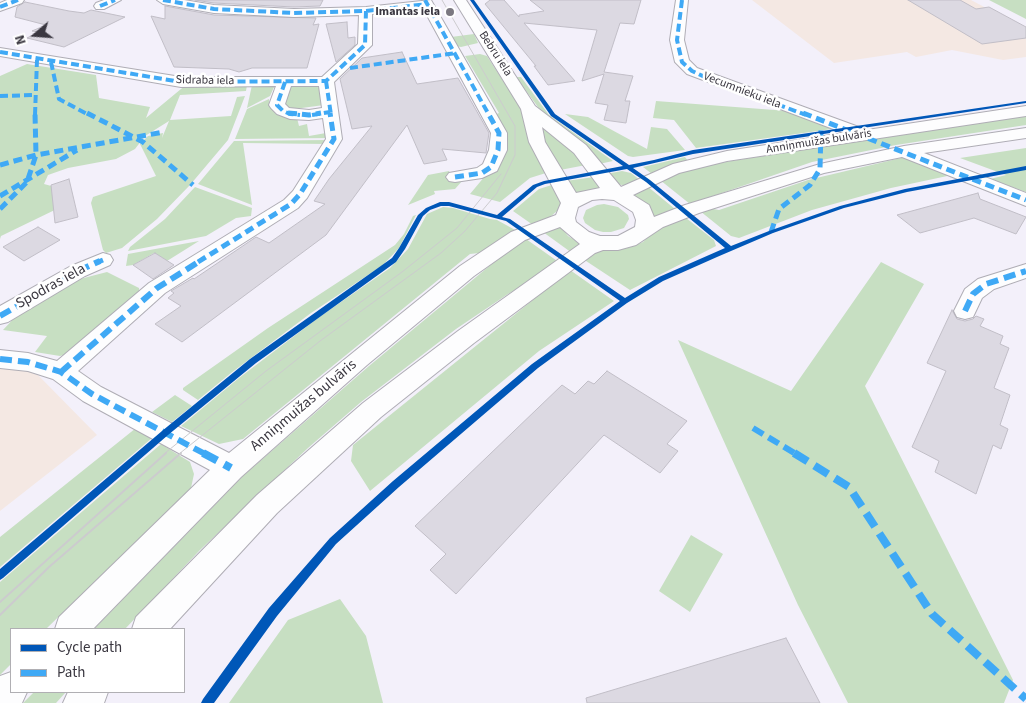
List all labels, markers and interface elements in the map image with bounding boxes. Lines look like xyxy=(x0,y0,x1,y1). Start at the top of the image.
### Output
place label: Imantas iela xyxy=(375,5,440,19)
marker: Imantas iela xyxy=(444,6,456,18)
north arrow xyxy=(10,10,60,60)
street label: Bebru iela xyxy=(475,29,515,79)
text: N xyxy=(10,32,32,47)
street label: Vecumnieku iela xyxy=(701,70,783,112)
street label: Sidraba iela xyxy=(175,73,235,89)
street label: Anniņmuižas bulvāris xyxy=(765,127,873,157)
street label: Spodras iela xyxy=(13,260,89,314)
street label: Anniņmuižas bulvāris xyxy=(247,356,361,456)
legend xyxy=(10,628,185,693)
text: Cycle path xyxy=(57,637,122,658)
text: Path xyxy=(57,662,85,683)

